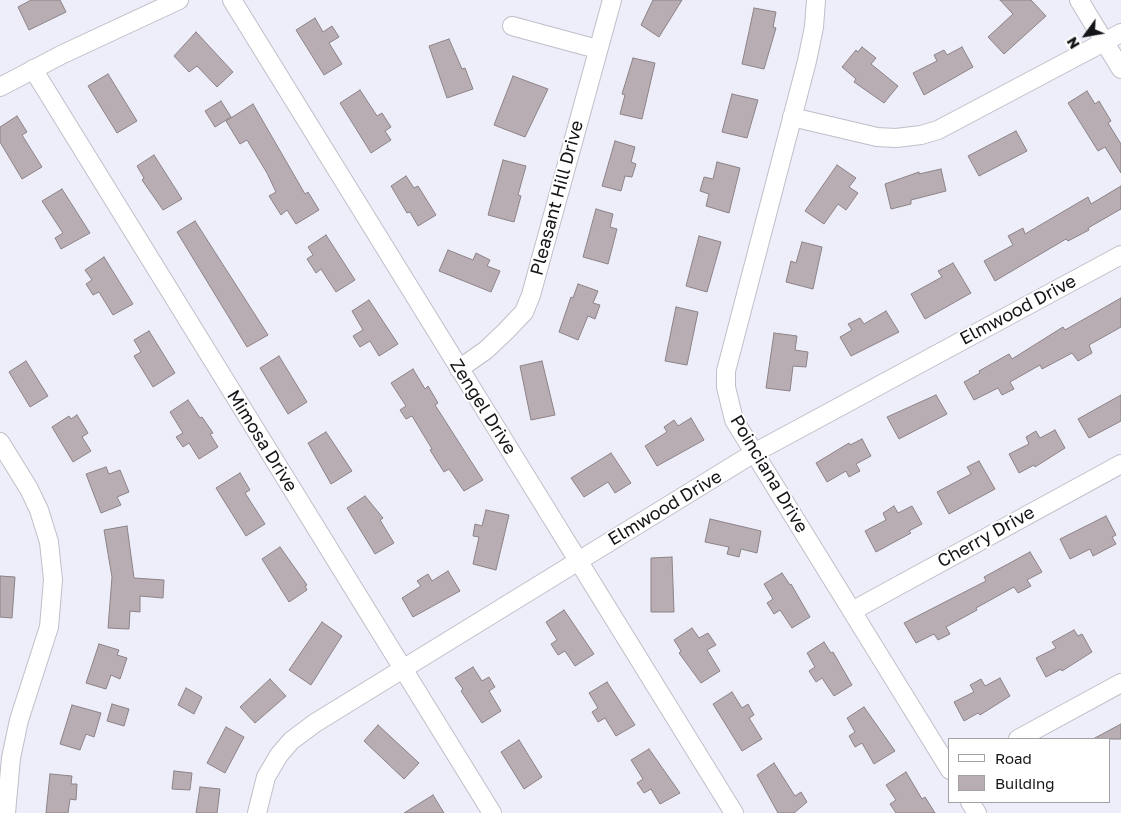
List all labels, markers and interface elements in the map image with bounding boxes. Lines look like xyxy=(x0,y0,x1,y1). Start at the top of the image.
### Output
north arrow xyxy=(1061,10,1111,60)
text: N xyxy=(1063,34,1083,52)
street label: Pleasant Hill Drive xyxy=(526,118,588,278)
street label: Elmwood Drive xyxy=(956,270,1080,350)
street label: Zengel Drive xyxy=(445,355,521,459)
street label: Mimosa Drive xyxy=(222,386,302,496)
street label: Poinciana Drive xyxy=(725,411,813,537)
street label: Elmwood Drive xyxy=(604,466,726,550)
street label: Cherry Drive xyxy=(934,501,1038,573)
legend xyxy=(948,738,1111,803)
text: Road xyxy=(995,749,1032,767)
text: Building xyxy=(995,774,1055,792)

